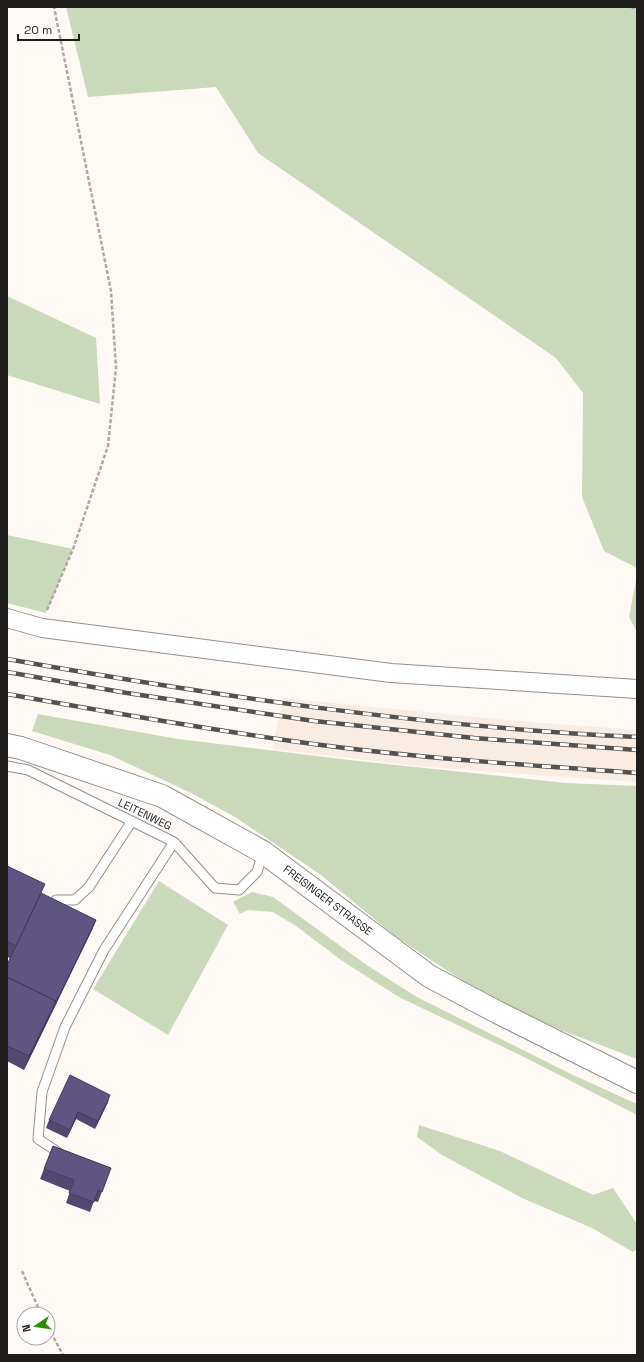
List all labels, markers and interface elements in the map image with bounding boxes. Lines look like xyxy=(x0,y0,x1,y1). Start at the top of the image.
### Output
scale bar xyxy=(18,16,79,42)
text: 20 m xyxy=(24,22,52,38)
street label: LEITENWEG xyxy=(116,795,174,833)
street label: FREISINGER STRASSE xyxy=(281,862,375,938)
north arrow xyxy=(16,1306,56,1346)
text: N xyxy=(19,1323,34,1333)

